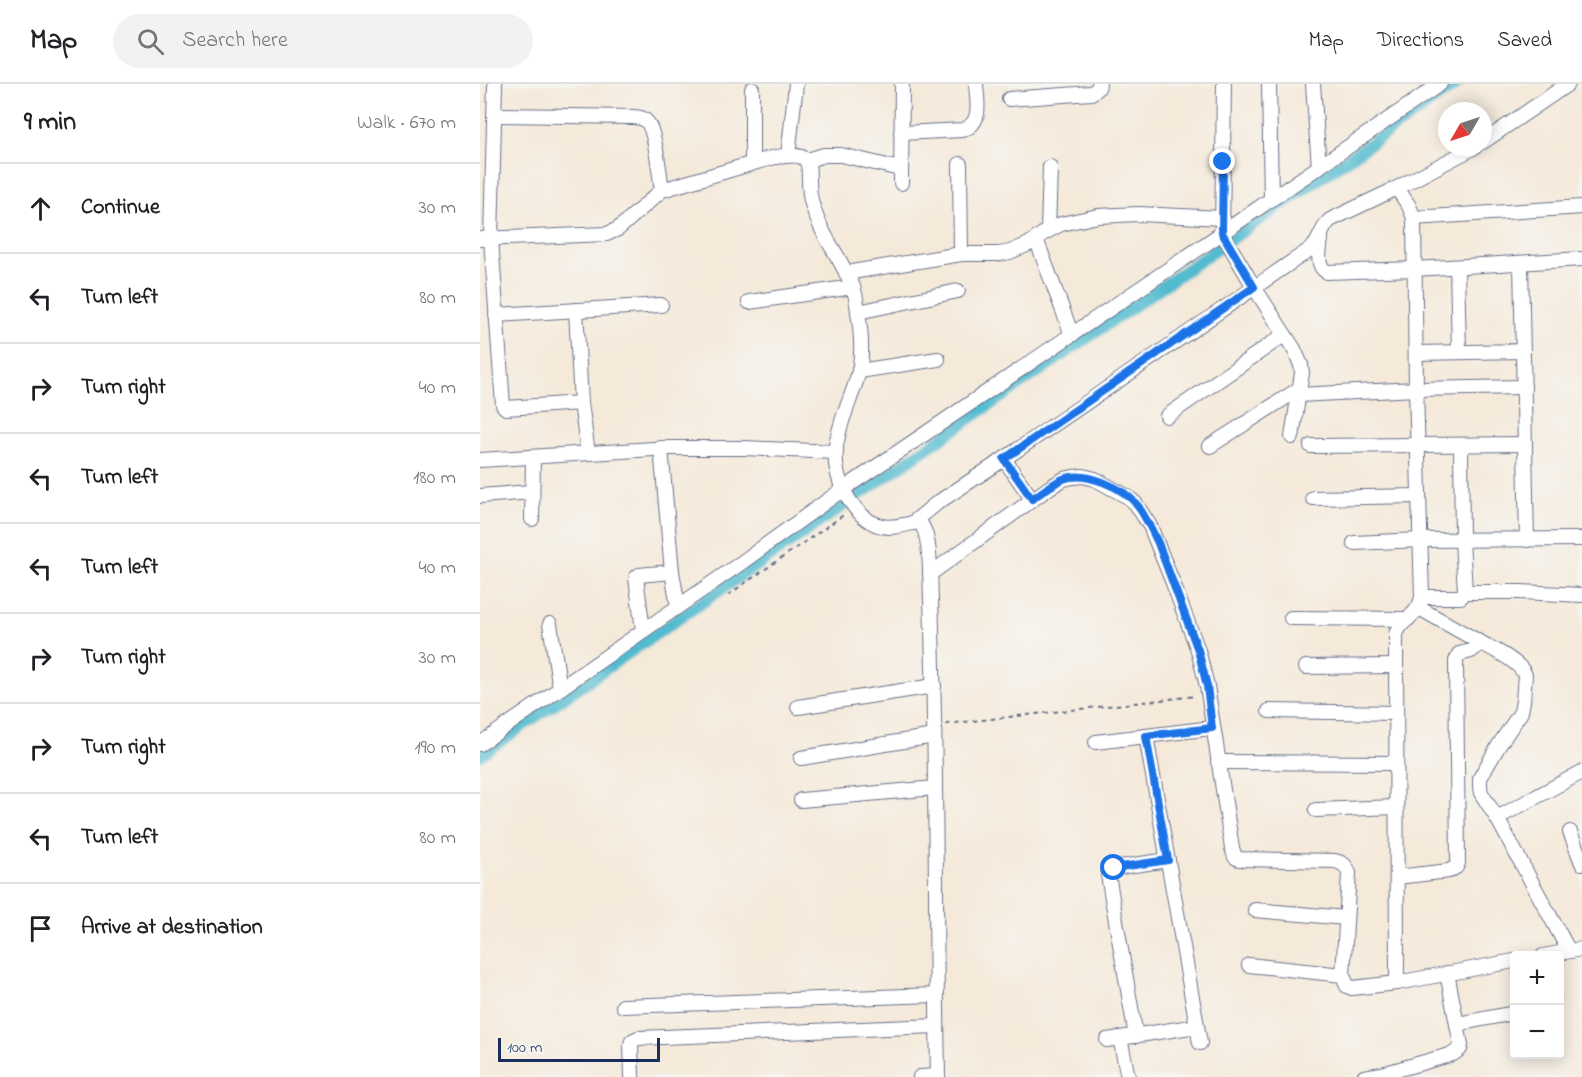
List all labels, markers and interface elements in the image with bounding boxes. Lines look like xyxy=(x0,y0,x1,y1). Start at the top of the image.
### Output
search box xyxy=(113,14,533,68)
text: Map xyxy=(30,21,77,62)
icon: search xyxy=(134,25,167,58)
text: Search here xyxy=(182,25,288,57)
text: Map xyxy=(1308,26,1344,56)
text: Directions xyxy=(1377,26,1464,56)
text: Saved xyxy=(1497,26,1552,56)
north arrow xyxy=(1438,102,1492,156)
text: 9 min xyxy=(24,104,76,142)
text: Walk · 670 m xyxy=(357,109,456,138)
route end xyxy=(1209,148,1235,174)
icon: ahead xyxy=(24,192,57,225)
text: Continue xyxy=(81,192,160,224)
text: 30 m xyxy=(419,194,456,223)
icon: left xyxy=(24,282,57,315)
text: Turn left xyxy=(81,282,158,314)
text: 80 m xyxy=(419,284,456,313)
icon: right xyxy=(24,372,57,405)
text: Turn right xyxy=(81,372,166,404)
text: 40 m xyxy=(419,374,456,403)
icon: left xyxy=(24,462,57,495)
text: Turn left xyxy=(81,462,158,494)
text: 180 m xyxy=(413,464,456,493)
icon: left xyxy=(24,552,57,585)
text: Turn left xyxy=(81,552,158,584)
text: 40 m xyxy=(419,554,456,583)
icon: right xyxy=(24,642,57,675)
text: Turn right xyxy=(81,642,166,674)
text: 30 m xyxy=(419,644,456,673)
icon: right xyxy=(24,732,57,765)
text: Turn right xyxy=(81,732,166,764)
text: 190 m xyxy=(414,734,456,763)
icon: left xyxy=(24,822,57,855)
text: Turn left xyxy=(81,822,158,854)
text: 80 m xyxy=(419,824,456,853)
route start xyxy=(1100,854,1126,880)
icon: arrive xyxy=(24,912,57,945)
text: Arrive at destination xyxy=(81,912,263,944)
map controls xyxy=(1510,951,1564,1059)
button: + xyxy=(1510,951,1564,1005)
button: − xyxy=(1510,1005,1564,1059)
scale bar xyxy=(498,1035,660,1062)
text: 100 m xyxy=(507,1036,542,1060)

